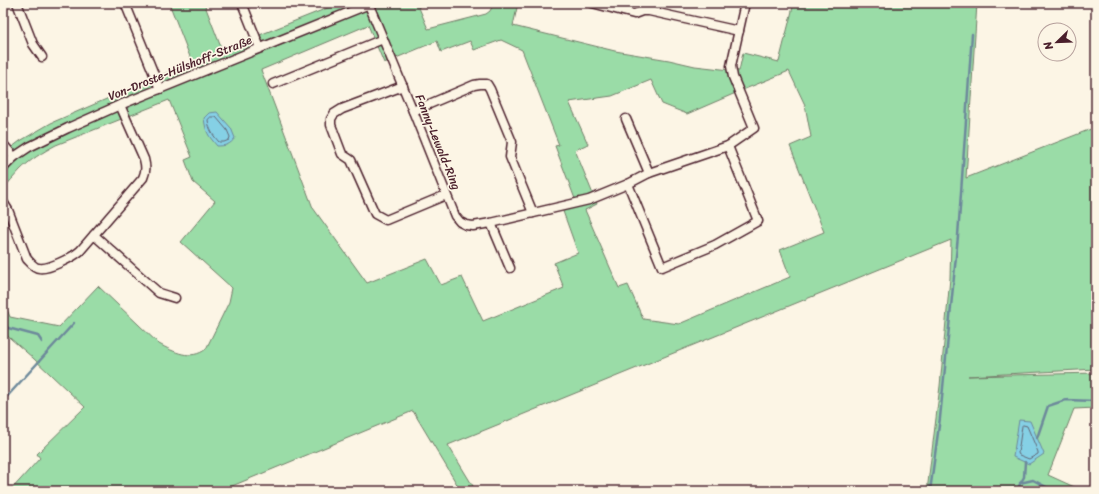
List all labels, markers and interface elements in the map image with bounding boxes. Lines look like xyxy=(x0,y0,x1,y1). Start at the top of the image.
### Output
north arrow xyxy=(1037,22,1077,62)
street label: Von-Droste-Hülshoff-Straße xyxy=(105,29,256,107)
text: N xyxy=(1038,38,1059,54)
street label: Fanny-Lewald-Ring xyxy=(409,91,467,193)

